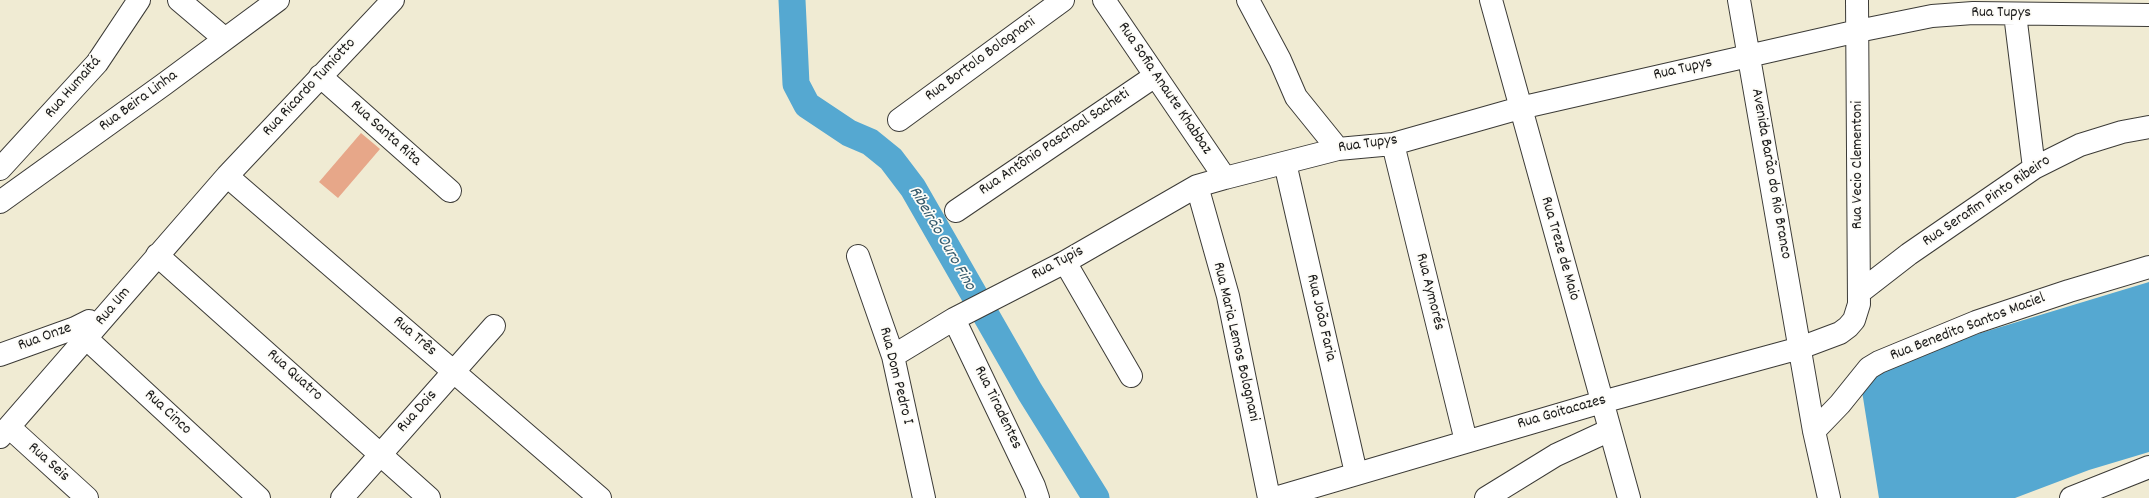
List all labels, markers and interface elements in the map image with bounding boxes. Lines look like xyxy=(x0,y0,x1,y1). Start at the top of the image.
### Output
street label: Rua Tupys xyxy=(1971,4,2031,24)
street label: Rua Bortolo Bolognani xyxy=(922,13,1040,107)
street label: Rua Sofia Anaute Khabbaz xyxy=(1113,19,1215,159)
street label: Rua Ricardo Tumiotto xyxy=(259,35,361,141)
street label: Rua Humaitá xyxy=(42,53,106,123)
street label: Rua Tupys xyxy=(1652,54,1714,86)
street label: Rua Beira Linha xyxy=(96,67,182,137)
street label: Rua Antônio Paschoal Sacheti xyxy=(976,85,1134,201)
street label: Avenida Barão do Rio Branco xyxy=(1746,87,1794,261)
street label: Rua Santa Rita xyxy=(346,97,424,171)
street label: Rua Vecio Clementoni xyxy=(1849,101,1869,229)
street label: Rua Tupys xyxy=(1337,131,1399,159)
street label: Rua Serafim Pinto Ribeiro xyxy=(1919,152,2055,252)
water label: Ribeirão Ouro Fino xyxy=(903,183,979,295)
street label: Rua Treze de Maio xyxy=(1535,195,1583,303)
street label: Rua Tupis xyxy=(1029,242,1087,286)
street label: Rua Aymorés xyxy=(1410,251,1448,333)
street label: Rua Maria Lemos Bolognani xyxy=(1207,261,1263,423)
street label: Rua João Faria xyxy=(1301,273,1339,363)
street label: Rua Um xyxy=(92,284,136,330)
street label: Rua Benedito Santos Maciel xyxy=(1888,290,2048,366)
street label: Rua Três xyxy=(388,313,440,361)
street label: Rua Onze xyxy=(16,319,74,357)
street label: Rua Dom Pedro I xyxy=(874,325,916,427)
street label: Rua Quatro xyxy=(262,346,326,406)
street label: Rua Tiradentes xyxy=(969,363,1025,453)
street label: Rua Cinco xyxy=(139,386,195,440)
street label: Rua Dois xyxy=(394,387,442,437)
street label: Rua Goitacazes xyxy=(1516,391,1608,435)
street label: Rua Seis xyxy=(23,439,73,487)

